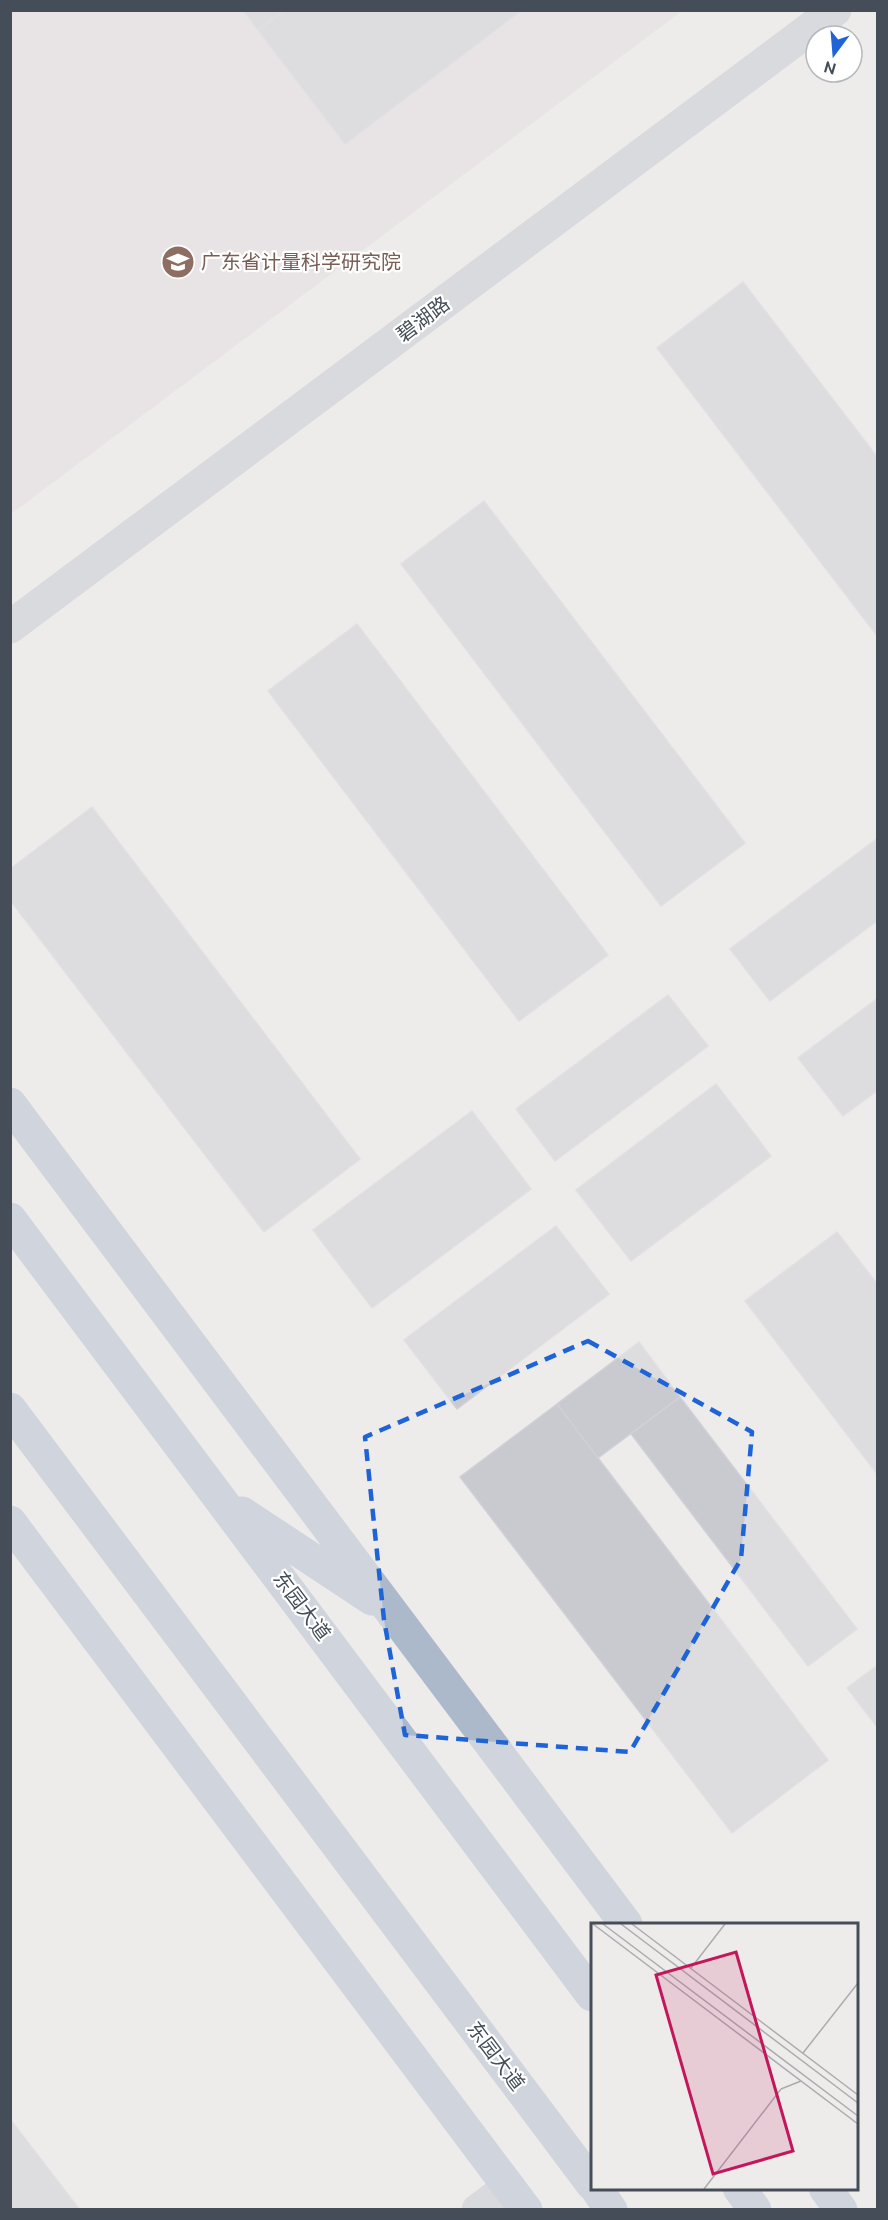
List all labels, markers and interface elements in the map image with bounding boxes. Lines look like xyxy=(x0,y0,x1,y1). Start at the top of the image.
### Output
north arrow xyxy=(804,24,864,84)
text: N xyxy=(822,58,838,79)
school or university icon: 广东省计量科学研究院 xyxy=(160,244,196,280)
place label: 广东省计量科学研究院 xyxy=(201,250,401,273)
street label: 碧湖路 xyxy=(392,291,454,346)
street label: 东园大道 xyxy=(269,1567,336,1645)
inset map xyxy=(591,1923,858,2190)
street label: 东园大道 xyxy=(463,2017,530,2095)

